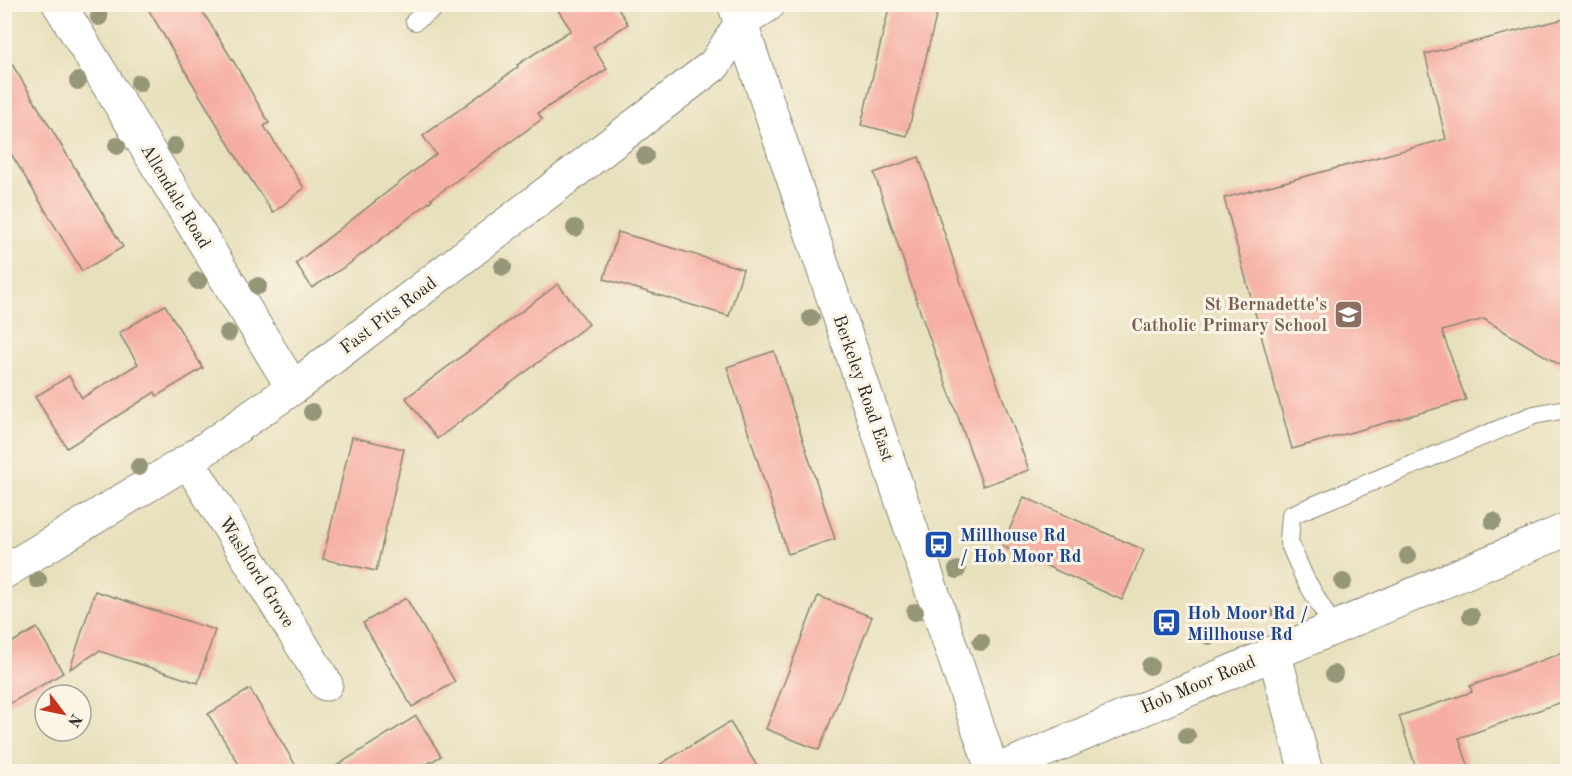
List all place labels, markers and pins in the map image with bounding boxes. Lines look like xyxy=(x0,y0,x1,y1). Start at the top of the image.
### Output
place label: St Bernadette's Catholic Primary School xyxy=(1131,296,1327,335)
school or university icon: St Bernadette's Catholic Primary School xyxy=(1332,298,1364,330)
place label: Millhouse Rd / Hob Moor Rd xyxy=(960,527,1082,566)
bus stop icon: Millhouse Rd / Hob Moor Rd xyxy=(923,529,955,561)
place label: Hob Moor Rd / Millhouse Rd xyxy=(1187,605,1308,644)
bus stop icon: Hob Moor Rd / Millhouse Rd xyxy=(1150,607,1182,639)

